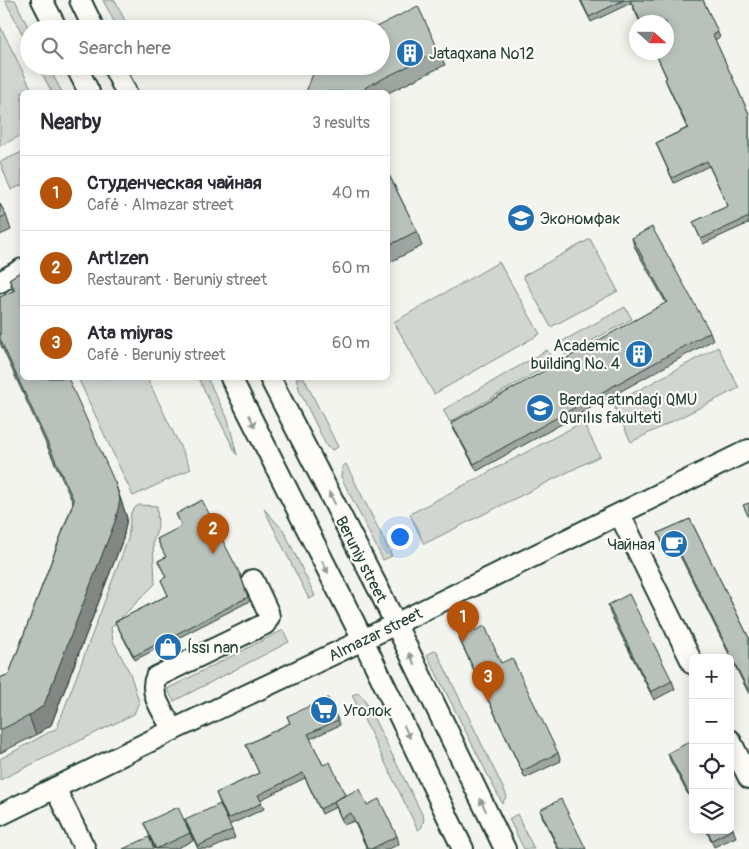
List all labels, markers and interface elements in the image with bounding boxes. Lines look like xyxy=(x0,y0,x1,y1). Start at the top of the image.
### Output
north arrow xyxy=(629,15,674,60)
search box xyxy=(20,20,390,75)
icon: search xyxy=(38,34,66,62)
text: Search here xyxy=(78,36,171,60)
building icon: Jataqxana №12 xyxy=(395,38,425,68)
place label: Jataqxana №12 xyxy=(429,44,535,64)
text: Nearby xyxy=(40,109,101,136)
text: 3 results xyxy=(312,113,370,133)
text: Студенческая чайная xyxy=(87,171,262,195)
text: 1 xyxy=(53,183,59,203)
text: 40 m xyxy=(332,183,370,203)
text: Café · Almazar street xyxy=(87,195,233,215)
school or university icon: Экономфак xyxy=(506,203,536,233)
place label: Экономфак xyxy=(540,209,621,229)
text: ArtIzen xyxy=(87,246,149,270)
text: 2 xyxy=(52,258,60,278)
text: 60 m xyxy=(332,258,370,278)
text: Restaurant · Beruniy street xyxy=(87,270,267,290)
text: Ata miyras xyxy=(87,321,172,345)
text: 3 xyxy=(52,333,60,353)
text: 60 m xyxy=(332,333,370,353)
place label: Academic building No. 4 xyxy=(531,336,620,374)
building icon: Academic building No. 4 xyxy=(624,339,654,369)
text: Café · Beruniy street xyxy=(87,345,226,365)
place label: Berdaq atındaǵı QMU Qurılıs fakulteti xyxy=(559,390,697,428)
school or university icon: Berdaq atındaǵı QMU Qurılıs fakulteti xyxy=(525,393,555,423)
one-way arrow xyxy=(248,414,256,428)
one-way arrow xyxy=(328,491,336,506)
pin: 2 xyxy=(197,513,229,554)
street label: Beruniy street xyxy=(331,513,392,606)
your location xyxy=(387,524,413,550)
cafe icon: Чайная xyxy=(659,529,689,559)
place label: Чайная xyxy=(607,535,655,555)
one-way arrow xyxy=(321,559,329,574)
pin: 1 xyxy=(447,601,479,642)
street label: Almazar street xyxy=(325,603,426,666)
shop icon: Íssı nan xyxy=(153,632,183,662)
place label: Íssı nan xyxy=(187,638,239,658)
one-way arrow xyxy=(408,652,416,666)
map controls xyxy=(689,654,734,834)
button: + xyxy=(689,654,734,699)
pin: 3 xyxy=(472,661,504,702)
supermarket icon: Уголок xyxy=(309,695,339,725)
button: − xyxy=(689,699,734,744)
place label: Уголок xyxy=(343,701,392,721)
one-way arrow xyxy=(403,725,411,739)
button: locate xyxy=(689,744,734,789)
button: layers xyxy=(689,789,734,834)
one-way arrow xyxy=(479,798,488,813)

